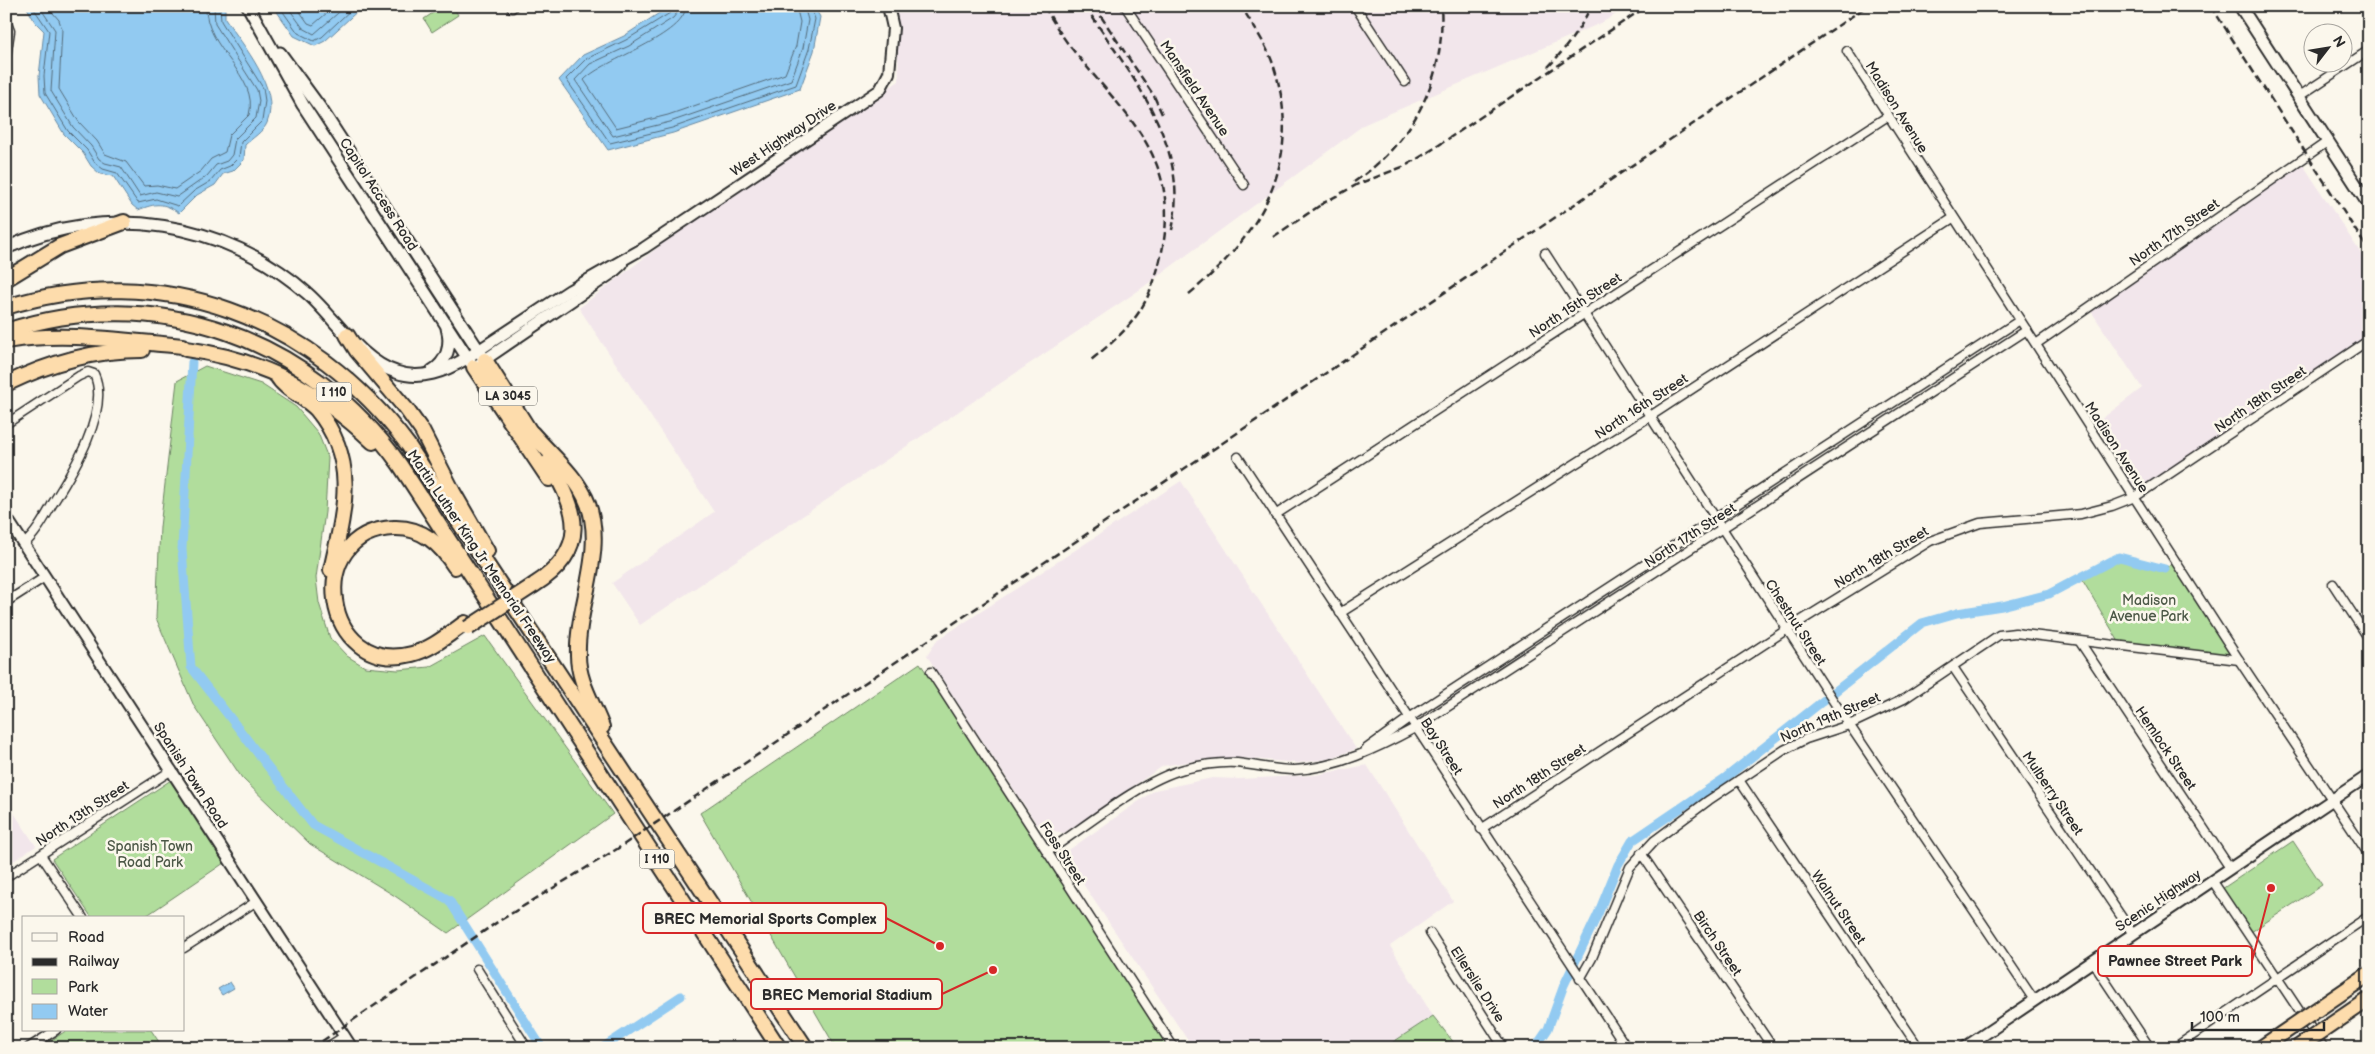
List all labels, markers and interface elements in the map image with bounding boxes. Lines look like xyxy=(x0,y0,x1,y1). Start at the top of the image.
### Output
north arrow xyxy=(2302,22,2352,72)
text: N xyxy=(2329,33,2349,50)
street label: Mansfield Avenue xyxy=(1156,37,1233,139)
street label: Madison Avenue xyxy=(1862,58,1932,156)
street label: West Highway Drive xyxy=(727,97,839,180)
street label: Capitol Access Road xyxy=(336,135,421,254)
street label: North 17th Street xyxy=(2126,195,2223,270)
street label: North 15th Street xyxy=(1526,269,1625,342)
street label: North 18th Street xyxy=(2211,362,2310,436)
street label: North 16th Street xyxy=(1592,370,1692,443)
road number: I 110 xyxy=(316,382,352,402)
road number: LA 3045 xyxy=(479,386,537,406)
street label: Madison Avenue xyxy=(2081,399,2152,496)
street label: Martin Luther King Jr Memorial Freeway xyxy=(404,446,560,667)
street label: North 17th Street xyxy=(1641,499,1740,571)
street label: North 18th Street xyxy=(1831,522,1932,592)
street label: Chestnut Street xyxy=(1761,576,1830,669)
park label: Madison Avenue Park xyxy=(2110,592,2189,625)
street label: North 19th Street xyxy=(1778,688,1883,746)
street label: Hemlock Street xyxy=(2131,703,2200,794)
street label: Bay Street xyxy=(1417,714,1467,779)
street label: Spanish Town Road xyxy=(150,719,231,832)
street label: North 18th Street xyxy=(1490,740,1589,813)
street label: Mulberry Street xyxy=(2018,748,2087,839)
street label: North 13th Street xyxy=(33,777,133,850)
street label: Foss Street xyxy=(1036,819,1090,889)
park label: Spanish Town Road Park xyxy=(107,838,193,871)
road number: I 110 xyxy=(640,850,674,869)
street label: Scenic Highway xyxy=(2112,865,2205,935)
street label: Walnut Street xyxy=(1808,867,1870,948)
callout: BREC Memorial Sports Complex xyxy=(643,903,886,933)
street label: Birch Street xyxy=(1690,908,1746,980)
text: BREC Memorial Sports Complex xyxy=(654,910,877,929)
legend xyxy=(22,916,185,1032)
text: Road xyxy=(68,928,104,947)
street label: Ellerslie Drive xyxy=(1447,943,1508,1025)
callout: Pawnee Street Park xyxy=(2098,946,2252,976)
text: Railway xyxy=(68,952,119,971)
text: Pawnee Street Park xyxy=(2108,952,2242,971)
text: Park xyxy=(68,978,99,997)
callout: BREC Memorial Stadium xyxy=(751,979,942,1009)
text: BREC Memorial Stadium xyxy=(762,986,932,1005)
scale bar xyxy=(2192,999,2325,1031)
text: Water xyxy=(68,1002,108,1021)
text: 100 m xyxy=(2200,1008,2240,1027)

